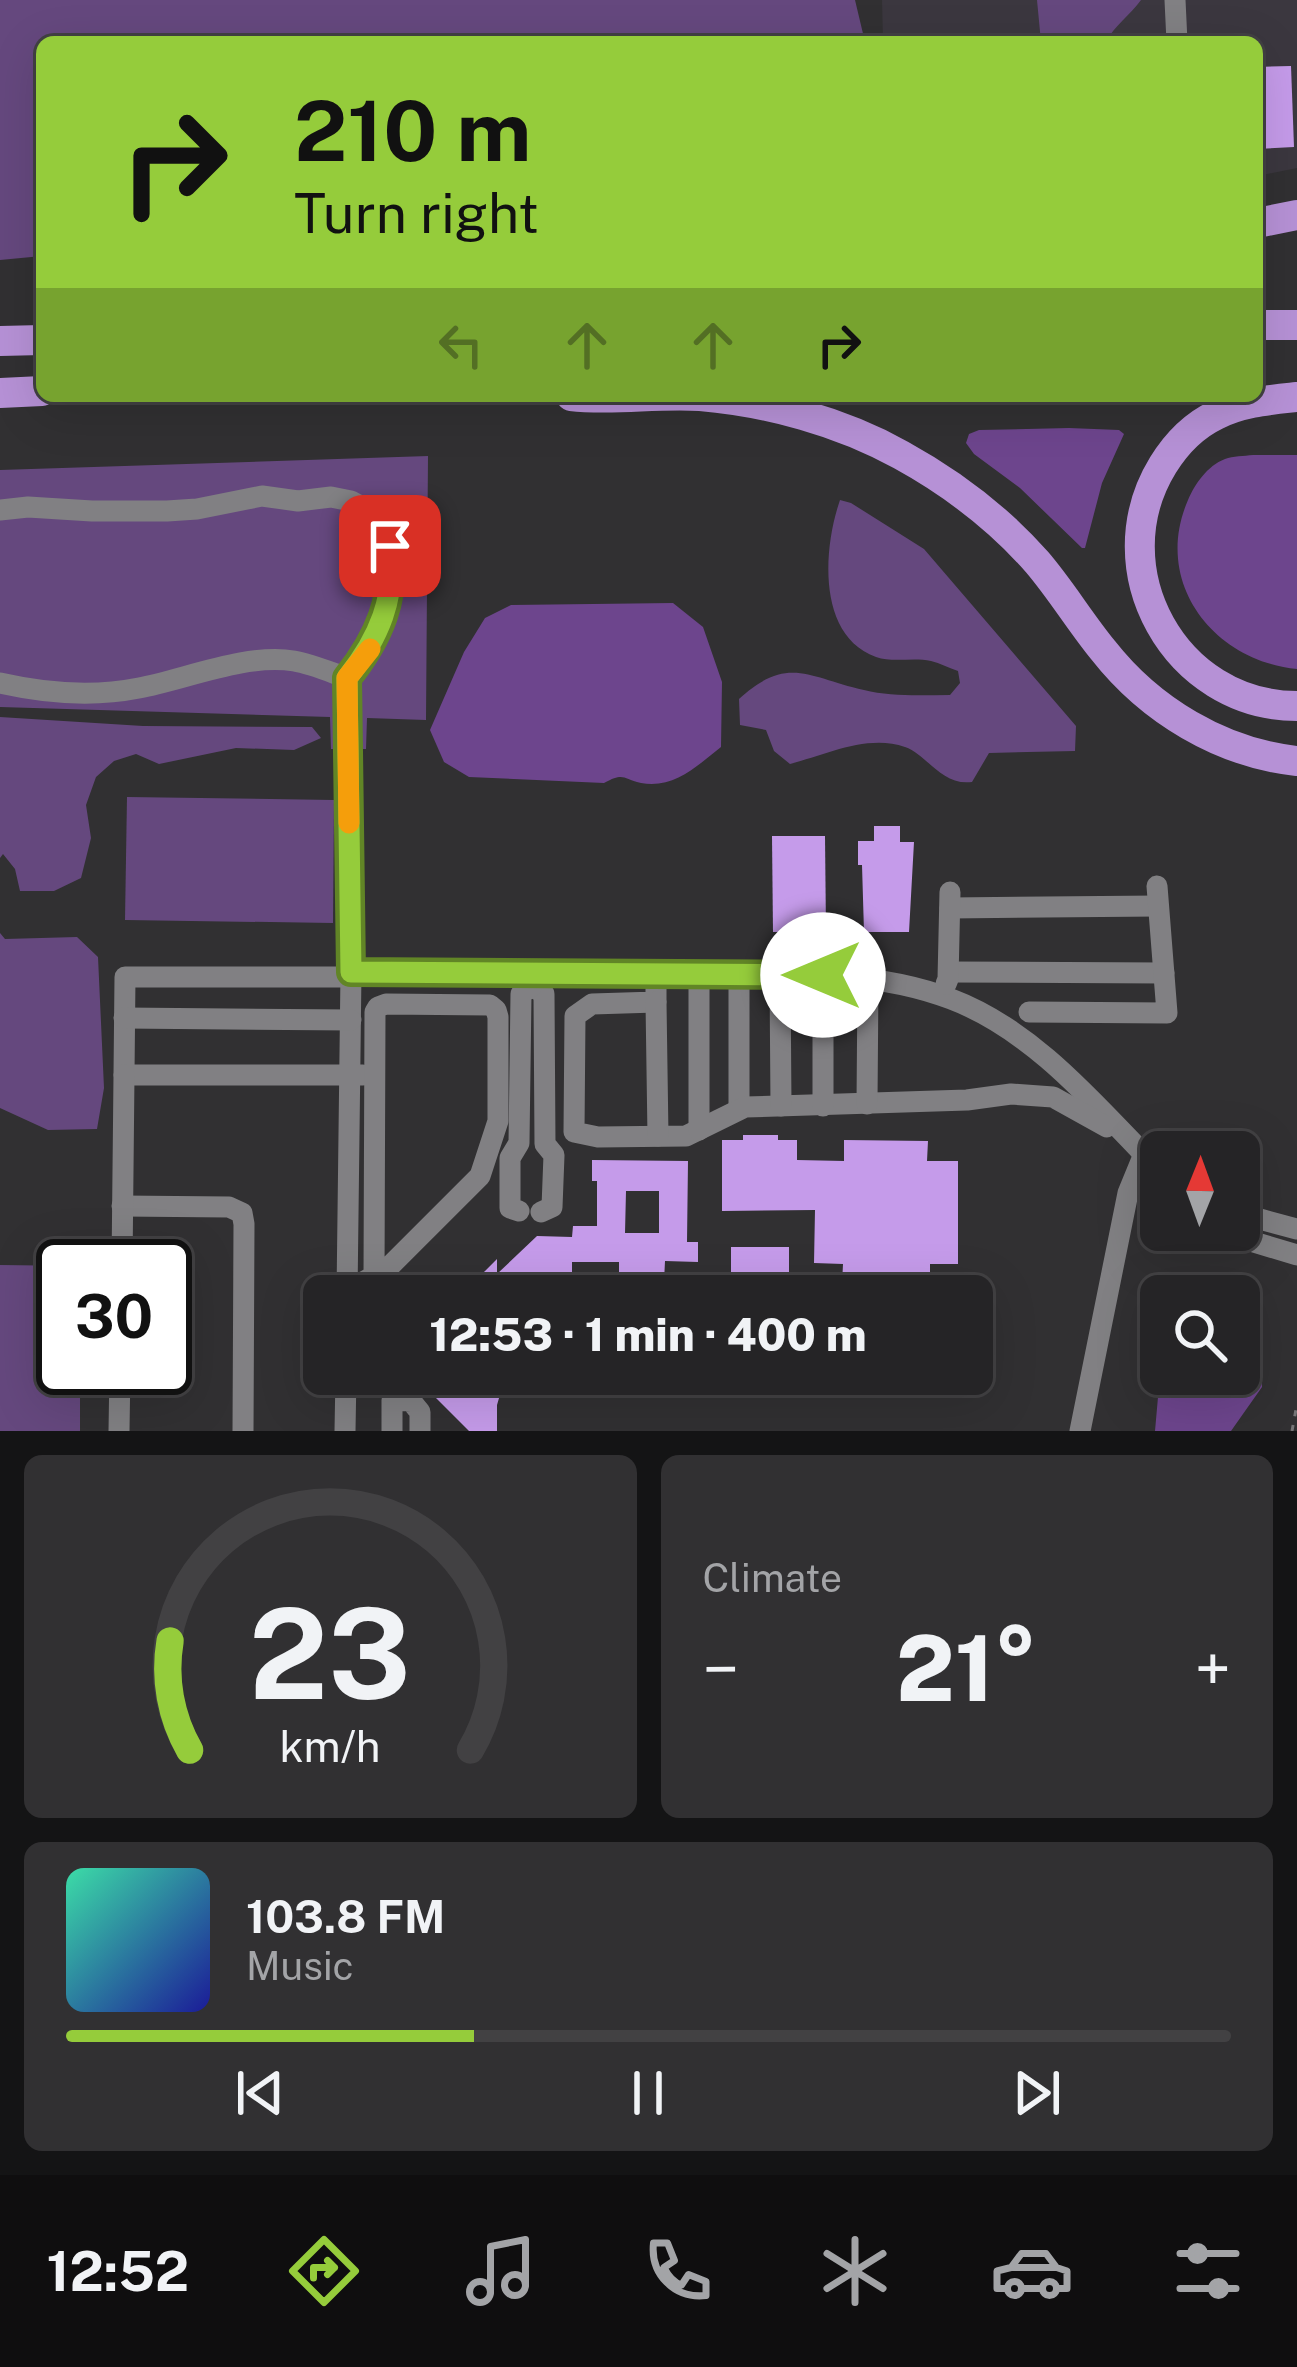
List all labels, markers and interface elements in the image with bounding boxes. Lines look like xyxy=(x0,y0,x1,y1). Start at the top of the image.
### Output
text: 210 m xyxy=(294,81,532,180)
icon: right xyxy=(96,84,252,240)
text: Turn right xyxy=(294,182,539,245)
icon: left xyxy=(428,312,494,378)
icon: ahead xyxy=(554,312,620,378)
icon: ahead xyxy=(680,312,746,378)
icon: right xyxy=(806,312,872,378)
pin xyxy=(339,495,441,597)
icon: arrive xyxy=(357,513,423,579)
position arrow xyxy=(760,912,886,1038)
north arrow xyxy=(1140,1131,1260,1251)
map controls xyxy=(1140,1131,1260,1395)
speed limit sign: 30 xyxy=(36,1239,192,1395)
button: search xyxy=(1140,1275,1260,1395)
text: 12:53 · 1 min · 400 m xyxy=(429,1308,867,1361)
text: Climate xyxy=(703,1555,842,1601)
text: 23 xyxy=(249,1580,411,1727)
text: 21° xyxy=(896,1615,1037,1721)
text: − xyxy=(703,1630,739,1708)
text: + xyxy=(1194,1630,1231,1708)
text: km/h xyxy=(280,1720,381,1771)
text: 103.8 FM xyxy=(246,1890,445,1943)
text: Music xyxy=(246,1943,354,1989)
icon: previous xyxy=(227,2060,293,2126)
icon: pause xyxy=(615,2060,681,2126)
icon: next xyxy=(1004,2060,1070,2126)
icon: directions xyxy=(282,2229,366,2313)
icon: music xyxy=(459,2229,543,2313)
icon: phone xyxy=(636,2229,720,2313)
icon: climate xyxy=(813,2229,897,2313)
icon: car xyxy=(990,2229,1074,2313)
icon: filters xyxy=(1166,2229,1250,2313)
text: 12:52 xyxy=(46,2240,189,2303)

